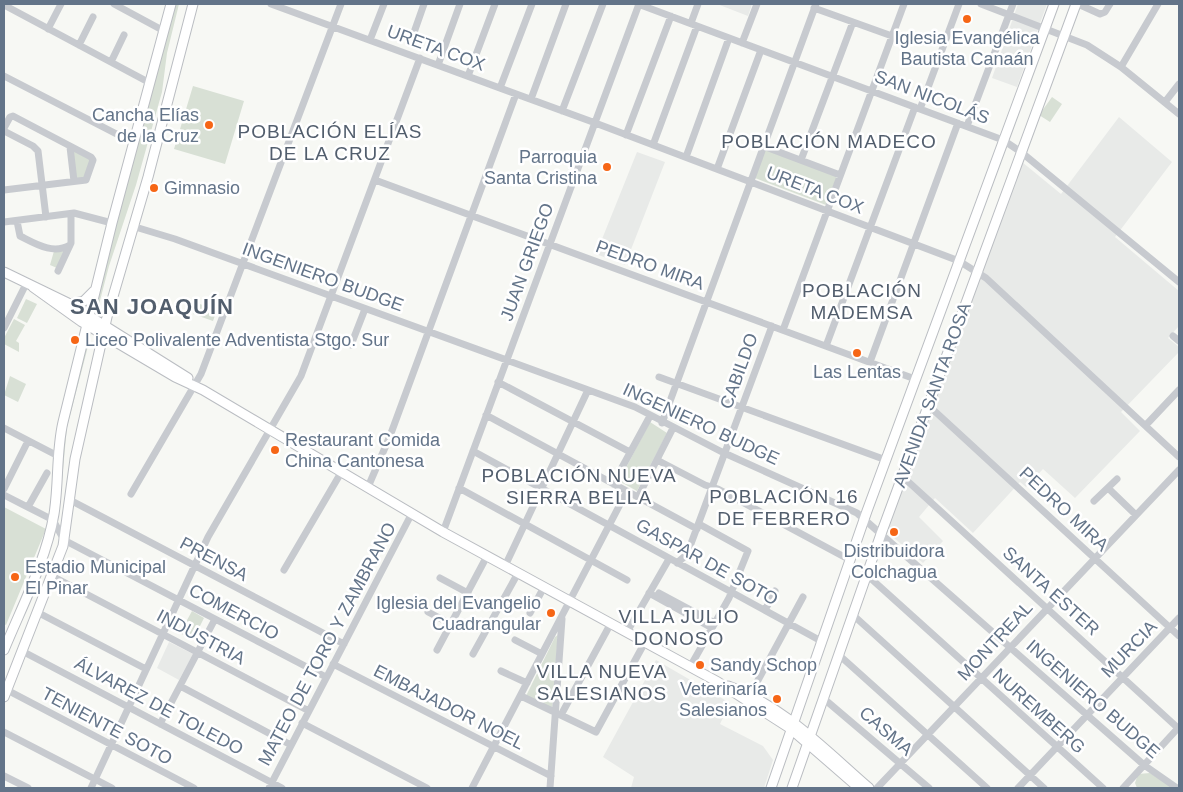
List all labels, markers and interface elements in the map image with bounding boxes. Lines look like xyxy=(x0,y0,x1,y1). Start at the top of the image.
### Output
marker: Iglesia Evangélica Bautista Canaán xyxy=(961,13,973,25)
street label: URETA COX xyxy=(384,21,488,75)
place label: Iglesia Evangélica Bautista Canaán xyxy=(894,28,1041,69)
street label: SAN NICOLÁS xyxy=(872,66,992,128)
place label: Cancha Elías de la Cruz xyxy=(92,105,199,146)
marker: Cancha Elías de la Cruz xyxy=(203,119,215,131)
district label: POBLACIÓN ELÍAS DE LA CRUZ xyxy=(237,121,423,164)
district label: POBLACIÓN MADECO xyxy=(721,131,937,152)
place label: Parroquia Santa Cristina xyxy=(484,147,598,188)
marker: Parroquia Santa Cristina xyxy=(601,161,613,173)
street label: URETA COX xyxy=(763,162,867,218)
place label: Gimnasio xyxy=(164,178,240,198)
marker: Gimnasio xyxy=(148,182,160,194)
street label: JUAN GRIEGO xyxy=(496,200,558,324)
street label: PEDRO MIRA xyxy=(593,236,707,294)
street label: INGENIERO BUDGE xyxy=(240,239,406,315)
district label: POBLACIÓN MADEMSA xyxy=(802,280,922,323)
district label: SAN JOAQUÍN xyxy=(70,294,234,319)
street label: AVENIDA SANTA ROSA xyxy=(889,300,975,490)
place label: Liceo Polivalente Adventista Stgo. Sur xyxy=(85,330,389,350)
street label: CABILDO xyxy=(716,330,762,412)
marker: Liceo Polivalente Adventista Stgo. Sur xyxy=(69,334,81,346)
marker: Las Lentas xyxy=(851,347,863,359)
place label: Las Lentas xyxy=(813,362,901,382)
street label: INGENIERO BUDGE xyxy=(620,379,782,469)
place label: Restaurant Comida China Cantonesa xyxy=(285,430,441,471)
marker: Restaurant Comida China Cantonesa xyxy=(269,444,281,456)
street label: PEDRO MIRA xyxy=(1015,463,1113,555)
district label: POBLACIÓN NUEVA SIERRA BELLA xyxy=(481,465,677,508)
district label: POBLACIÓN 16 DE FEBRERO xyxy=(709,486,859,529)
street label: GASPAR DE SOTO xyxy=(632,515,782,609)
street label: MATEO DE TORO Y ZAMBRANO xyxy=(254,519,400,769)
marker: Distribuidora Colchagua xyxy=(888,526,900,538)
street label: PRENSA xyxy=(177,533,251,585)
place label: Distribuidora Colchagua xyxy=(843,541,946,582)
street label: SANTA ESTER xyxy=(999,543,1103,639)
place label: Estadio Municipal El Pinar xyxy=(25,557,166,598)
marker: Estadio Municipal El Pinar xyxy=(9,571,21,583)
street label: COMERCIO xyxy=(186,580,282,644)
place label: Iglesia del Evangelio Cuadrangular xyxy=(376,593,541,634)
street label: MONTREAL xyxy=(954,598,1036,684)
street label: INDUSTRIA xyxy=(153,605,249,669)
district label: VILLA JULIO DONOSO xyxy=(619,606,739,649)
marker: Iglesia del Evangelio Cuadrangular xyxy=(545,607,557,619)
street label: MURCIA xyxy=(1097,617,1161,681)
street label: INGENIERO BUDGE xyxy=(1022,636,1164,762)
street label: ÁLVAREZ DE TOLEDO xyxy=(71,653,247,759)
place label: Sandy Schop xyxy=(710,655,817,675)
marker: Sandy Schop xyxy=(694,659,706,671)
street label: EMBAJADOR NOEL xyxy=(370,660,528,754)
district label: VILLA NUEVA SALESIANOS xyxy=(536,661,668,704)
street label: NUREMBERG xyxy=(989,664,1089,758)
place label: Veterinaría Salesianos xyxy=(679,679,768,720)
street label: TENIENTE SOTO xyxy=(38,683,176,769)
marker: Veterinaría Salesianos xyxy=(771,693,783,705)
street label: CASMA xyxy=(855,702,917,760)

